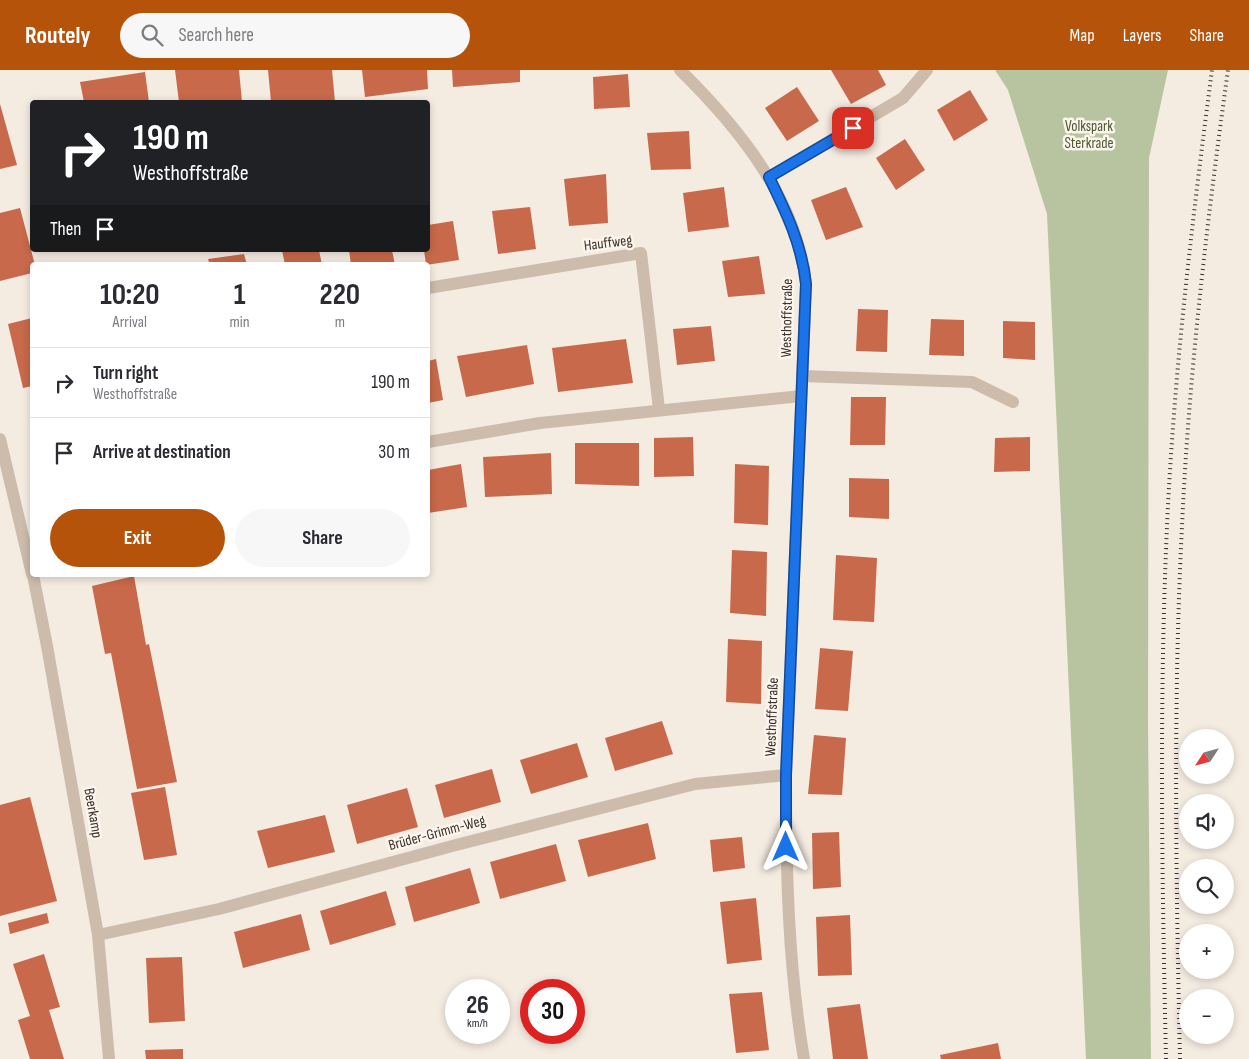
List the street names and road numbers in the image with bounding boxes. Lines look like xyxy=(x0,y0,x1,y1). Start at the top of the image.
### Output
street label: Hauffweg xyxy=(583,231,633,255)
street label: Westhoffstraße xyxy=(777,278,797,358)
street label: Westhoffstraße xyxy=(761,677,783,757)
street label: Beerkamp xyxy=(79,787,107,839)
street label: Brüder-Grimm-Weg xyxy=(386,811,488,855)

